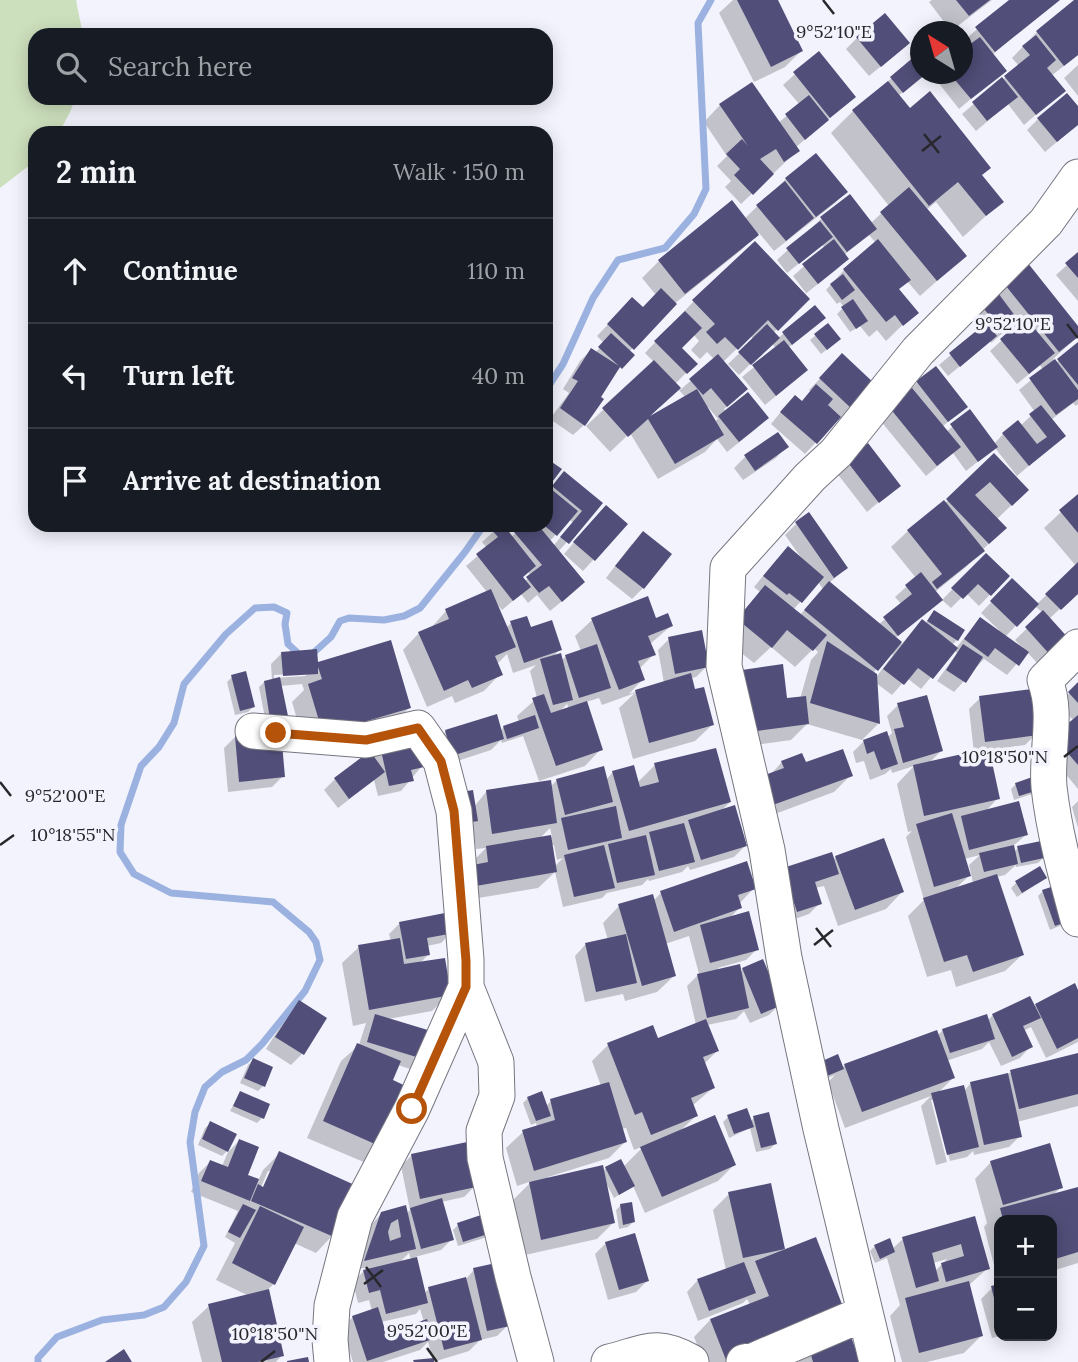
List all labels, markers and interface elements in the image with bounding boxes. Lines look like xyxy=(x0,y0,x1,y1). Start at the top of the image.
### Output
text: 9°52'10"E xyxy=(796,20,872,43)
north arrow xyxy=(910,21,973,84)
search box xyxy=(28,28,553,105)
icon: search xyxy=(52,48,90,86)
text: Search here xyxy=(108,50,252,83)
text: 2 min xyxy=(56,153,136,191)
text: Walk · 150 m xyxy=(393,157,525,186)
icon: ahead xyxy=(56,252,94,290)
text: Continue xyxy=(123,254,238,287)
text: 110 m xyxy=(467,256,525,285)
text: 9°52'10"E xyxy=(975,312,1051,335)
icon: left xyxy=(56,357,94,395)
text: Turn left xyxy=(123,359,234,392)
text: 40 m xyxy=(472,361,525,390)
icon: arrive xyxy=(56,462,94,500)
text: Arrive at destination xyxy=(123,464,381,497)
route end xyxy=(260,717,291,748)
text: 10°18'50"N xyxy=(962,745,1048,768)
text: 9°52'00"E xyxy=(25,784,105,807)
text: 10°18'55"N xyxy=(31,823,116,846)
route start xyxy=(396,1093,427,1124)
map controls xyxy=(994,1215,1057,1341)
button: + xyxy=(994,1215,1057,1278)
button: − xyxy=(994,1278,1057,1341)
text: 9°52'00"E xyxy=(387,1319,467,1342)
text: 10°18'50"N xyxy=(232,1322,318,1345)

